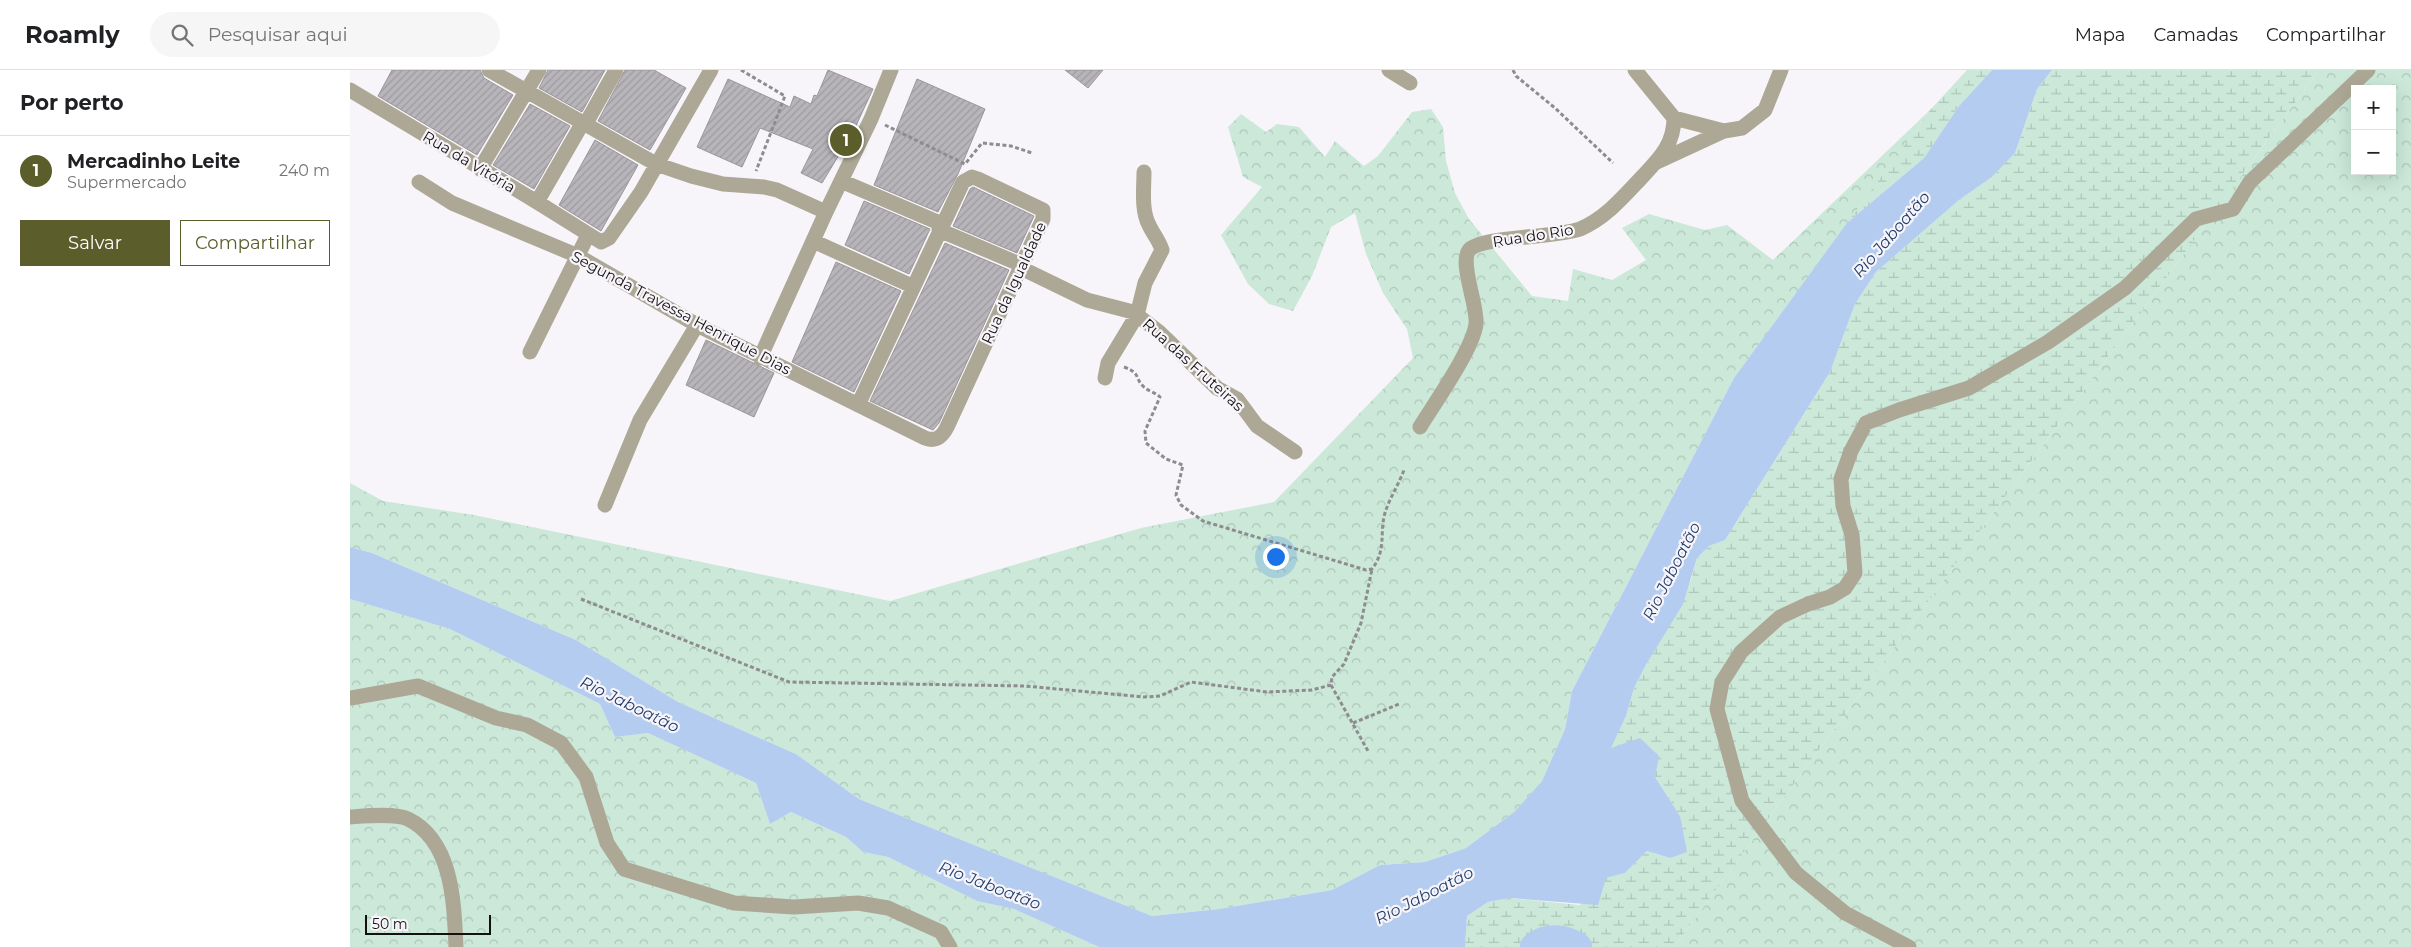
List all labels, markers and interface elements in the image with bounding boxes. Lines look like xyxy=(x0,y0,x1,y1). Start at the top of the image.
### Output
search box xyxy=(150,12,500,57)
text: Roamly xyxy=(25,20,120,49)
icon: search xyxy=(168,21,196,49)
text: Pesquisar aqui xyxy=(208,23,348,46)
text: Mapa xyxy=(2075,24,2125,46)
text: Camadas xyxy=(2153,24,2238,46)
text: Compartilhar xyxy=(2266,24,2386,46)
map controls xyxy=(2351,85,2396,175)
button: + xyxy=(2351,85,2396,130)
text: Por perto xyxy=(20,90,124,115)
pin: 1 xyxy=(830,121,862,159)
street label: Rua da Vitória xyxy=(419,126,519,197)
button: − xyxy=(2351,130,2396,175)
text: Mercadinho Leite xyxy=(67,150,240,173)
text: 1 xyxy=(33,161,39,180)
text: 240 m xyxy=(279,161,330,180)
text: Supermercado xyxy=(67,173,187,192)
water label: Rio Jaboatão xyxy=(1849,187,1934,281)
street label: Rua da Igualdade xyxy=(977,219,1050,347)
button: Salvar xyxy=(20,220,170,266)
button: Compartilhar xyxy=(180,220,330,266)
street label: Rua do Rio xyxy=(1491,220,1575,251)
street label: Segunda Travessa Henrique Dias xyxy=(568,246,794,379)
street label: Rua das Fruteiras xyxy=(1139,314,1248,415)
water label: Rio Jaboatão xyxy=(1639,519,1704,623)
your location xyxy=(1263,544,1289,570)
water label: Rio Jaboatão xyxy=(577,672,682,737)
water label: Rio Jaboatão xyxy=(936,857,1043,914)
water label: Rio Jaboatão xyxy=(1372,863,1476,928)
scale bar xyxy=(365,912,491,935)
text: 50 m xyxy=(372,915,408,933)

